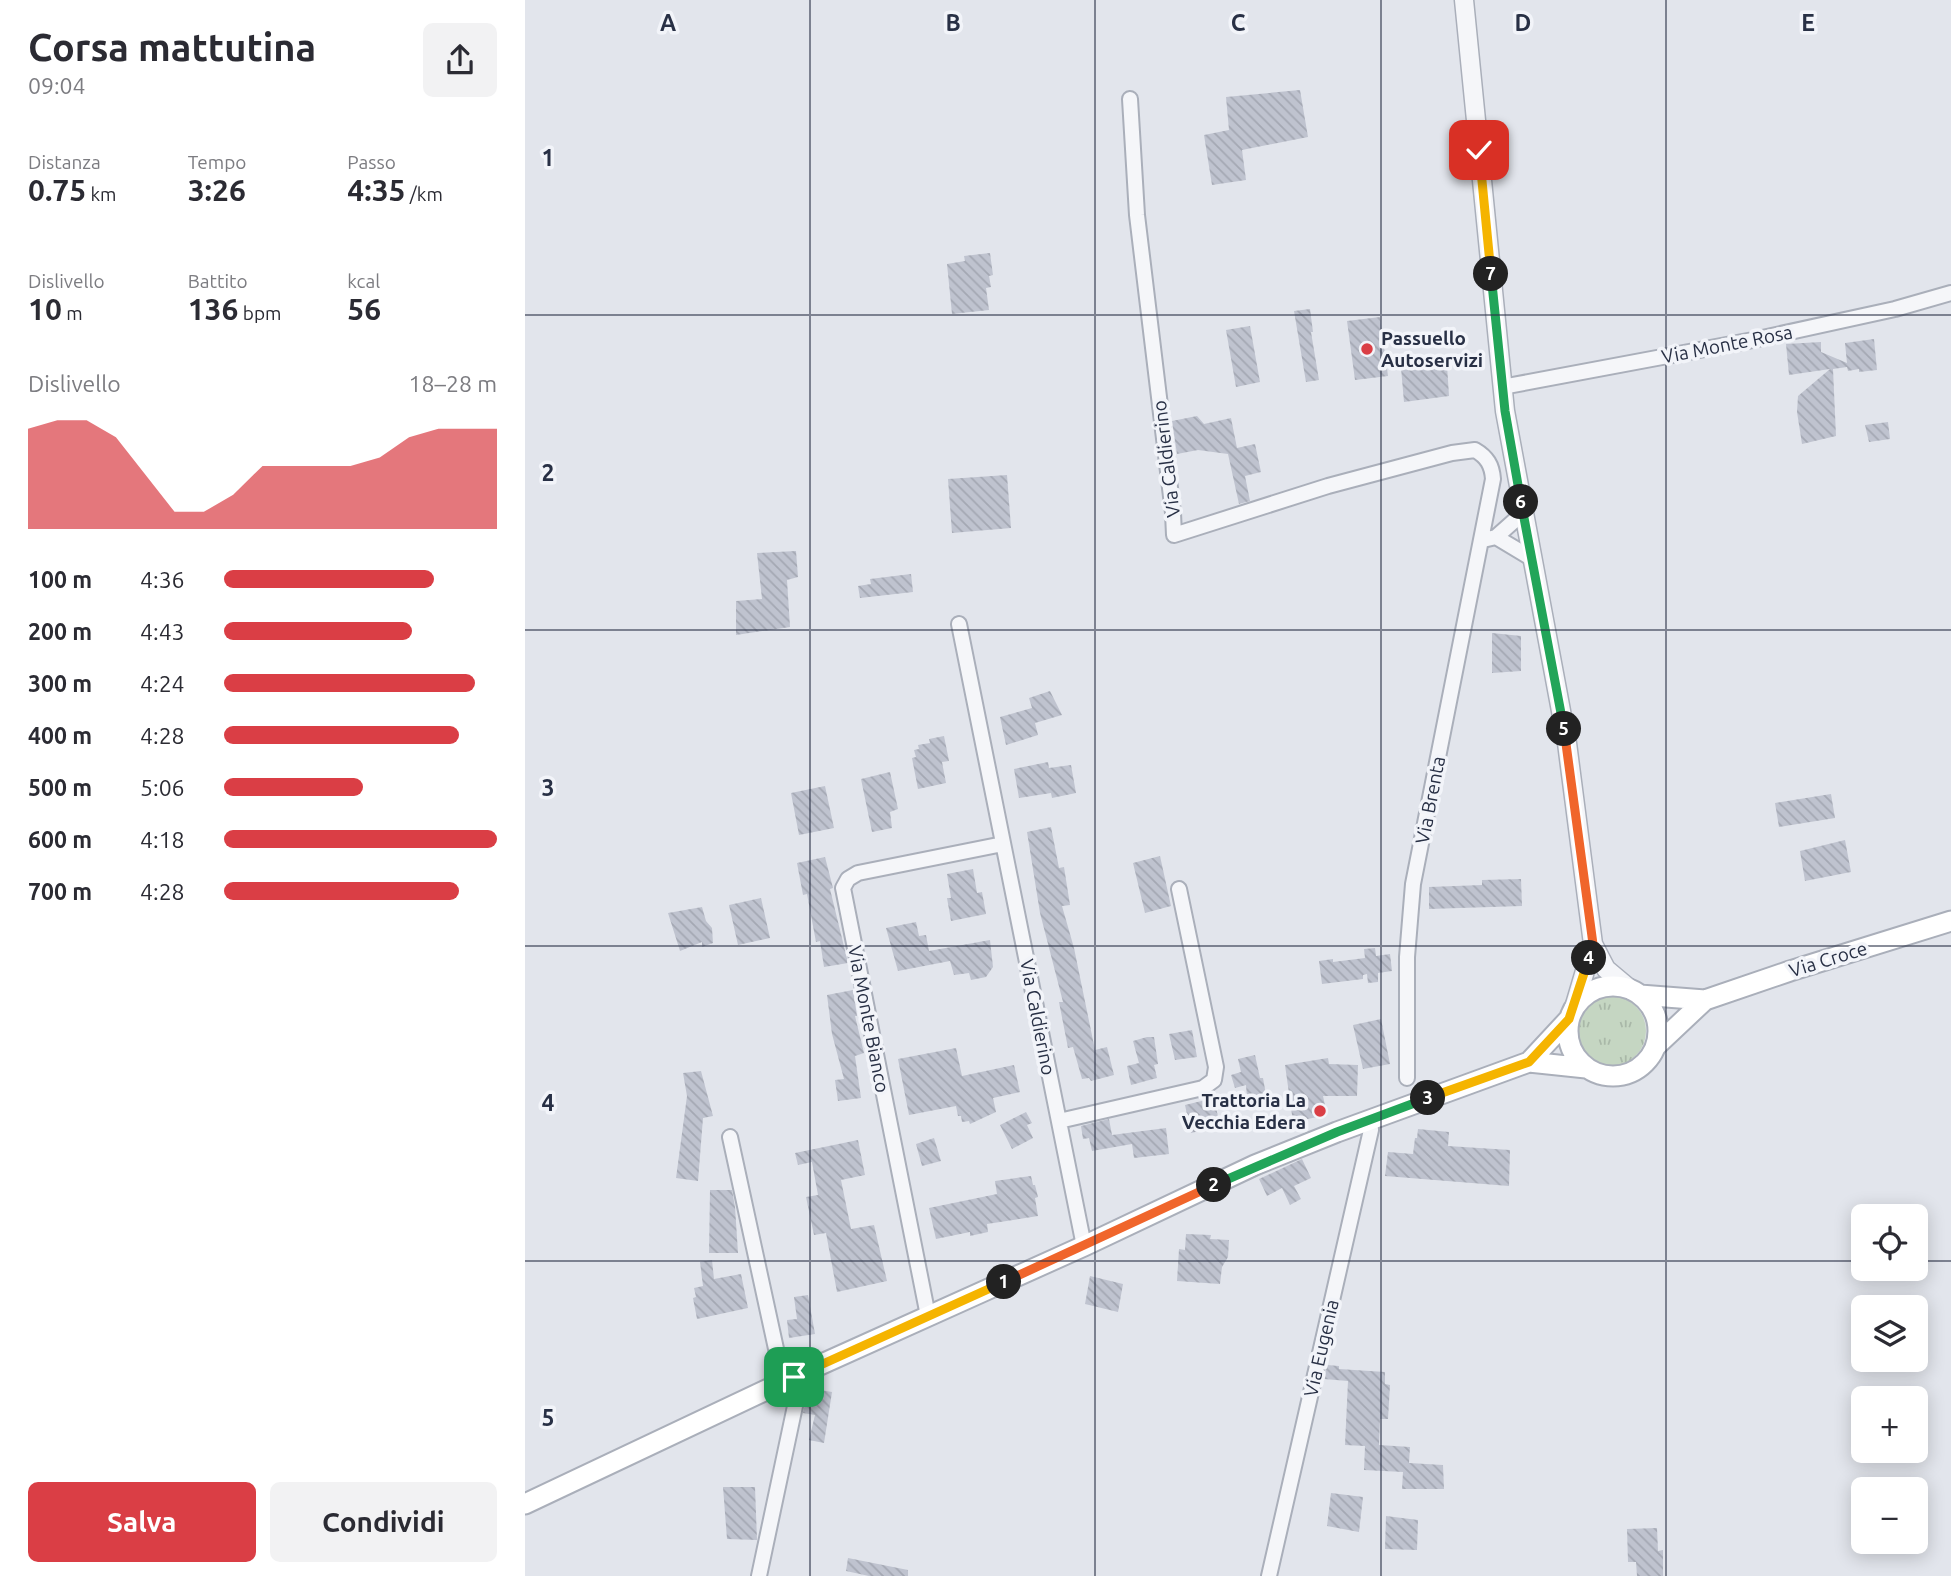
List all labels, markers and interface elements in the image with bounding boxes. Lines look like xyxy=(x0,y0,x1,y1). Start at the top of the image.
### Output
text: A xyxy=(660,10,676,35)
text: B xyxy=(945,10,961,35)
text: C xyxy=(1231,10,1246,35)
text: D xyxy=(1515,10,1531,35)
text: E xyxy=(1801,10,1815,35)
button: share xyxy=(423,23,497,97)
text: Corsa mattutina xyxy=(28,26,316,68)
text: 09:04 xyxy=(28,73,86,98)
pin xyxy=(1449,120,1509,180)
icon: check xyxy=(1460,131,1498,169)
text: 1 xyxy=(542,145,554,170)
text: Distanza xyxy=(28,151,101,173)
text: Tempo xyxy=(188,151,246,173)
text: Passo xyxy=(347,151,396,173)
text: 0.75 xyxy=(28,173,86,207)
text: 3:26 xyxy=(188,173,246,207)
text: 4:35 xyxy=(347,173,405,207)
text: km xyxy=(86,183,116,205)
text: /km xyxy=(405,183,443,205)
pin: 7 xyxy=(1473,256,1509,292)
text: 7 xyxy=(1485,262,1496,284)
text: Dislivello xyxy=(28,270,105,292)
text: Battito xyxy=(188,270,248,292)
text: kcal xyxy=(347,270,380,292)
text: 10 xyxy=(28,292,62,326)
text: 136 xyxy=(188,292,238,326)
text: 56 xyxy=(347,292,381,326)
text: m xyxy=(62,302,83,324)
text: bpm xyxy=(238,302,281,324)
street label: Via Monte Rosa xyxy=(1660,321,1794,367)
place label: Passuello Autoservizi xyxy=(1381,327,1483,371)
marker: Passuello Autoservizi xyxy=(1359,341,1375,357)
text: Dislivello xyxy=(28,371,121,396)
text: 18–28 m xyxy=(409,371,497,396)
street label: Via Caldierino xyxy=(1148,399,1184,519)
text: 2 xyxy=(542,460,554,485)
pin: 6 xyxy=(1503,484,1539,520)
text: 6 xyxy=(1515,490,1526,512)
text: 100 m xyxy=(28,567,92,592)
text: 4:36 xyxy=(140,567,185,592)
text: 200 m xyxy=(28,619,92,644)
text: 4:43 xyxy=(140,619,185,644)
text: 300 m xyxy=(28,671,92,696)
text: 4:24 xyxy=(140,671,185,696)
pin: 5 xyxy=(1546,712,1581,746)
text: 5 xyxy=(1558,717,1569,739)
text: 400 m xyxy=(28,723,92,748)
text: 4:28 xyxy=(140,723,185,748)
street label: Via Brenta xyxy=(1411,754,1449,846)
text: 500 m xyxy=(28,775,92,800)
text: 5:06 xyxy=(140,775,185,800)
text: 3 xyxy=(542,775,554,800)
text: 600 m xyxy=(28,827,92,852)
text: 4:18 xyxy=(140,827,185,852)
text: 700 m xyxy=(28,879,92,904)
text: 4:28 xyxy=(140,879,185,904)
street label: Via Croce xyxy=(1786,937,1870,981)
pin: 4 xyxy=(1571,940,1607,976)
street label: Via Monte Bianco xyxy=(844,944,894,1094)
text: 4 xyxy=(1583,946,1594,968)
street label: Via Caldierino xyxy=(1016,957,1060,1077)
pin: 3 xyxy=(1411,1080,1445,1116)
text: 3 xyxy=(1422,1086,1433,1108)
place label: Trattoria La Vecchia Edera xyxy=(1182,1089,1306,1133)
text: 4 xyxy=(542,1090,555,1115)
marker: Trattoria La Vecchia Edera xyxy=(1312,1103,1328,1119)
pin: 2 xyxy=(1197,1168,1231,1202)
text: 2 xyxy=(1208,1173,1219,1195)
map controls xyxy=(1851,1204,1928,1554)
button: locate xyxy=(1851,1204,1928,1281)
pin: 1 xyxy=(987,1264,1021,1300)
text: 1 xyxy=(998,1270,1009,1292)
button: layers xyxy=(1851,1295,1928,1372)
street label: Via Eugenia xyxy=(1299,1297,1343,1399)
pin xyxy=(764,1347,824,1407)
icon: arrive xyxy=(775,1358,813,1396)
button: + xyxy=(1851,1386,1928,1463)
text: 5 xyxy=(542,1405,554,1430)
button: − xyxy=(1851,1477,1928,1554)
button: Salva xyxy=(28,1482,256,1562)
button: Condividi xyxy=(270,1482,497,1562)

